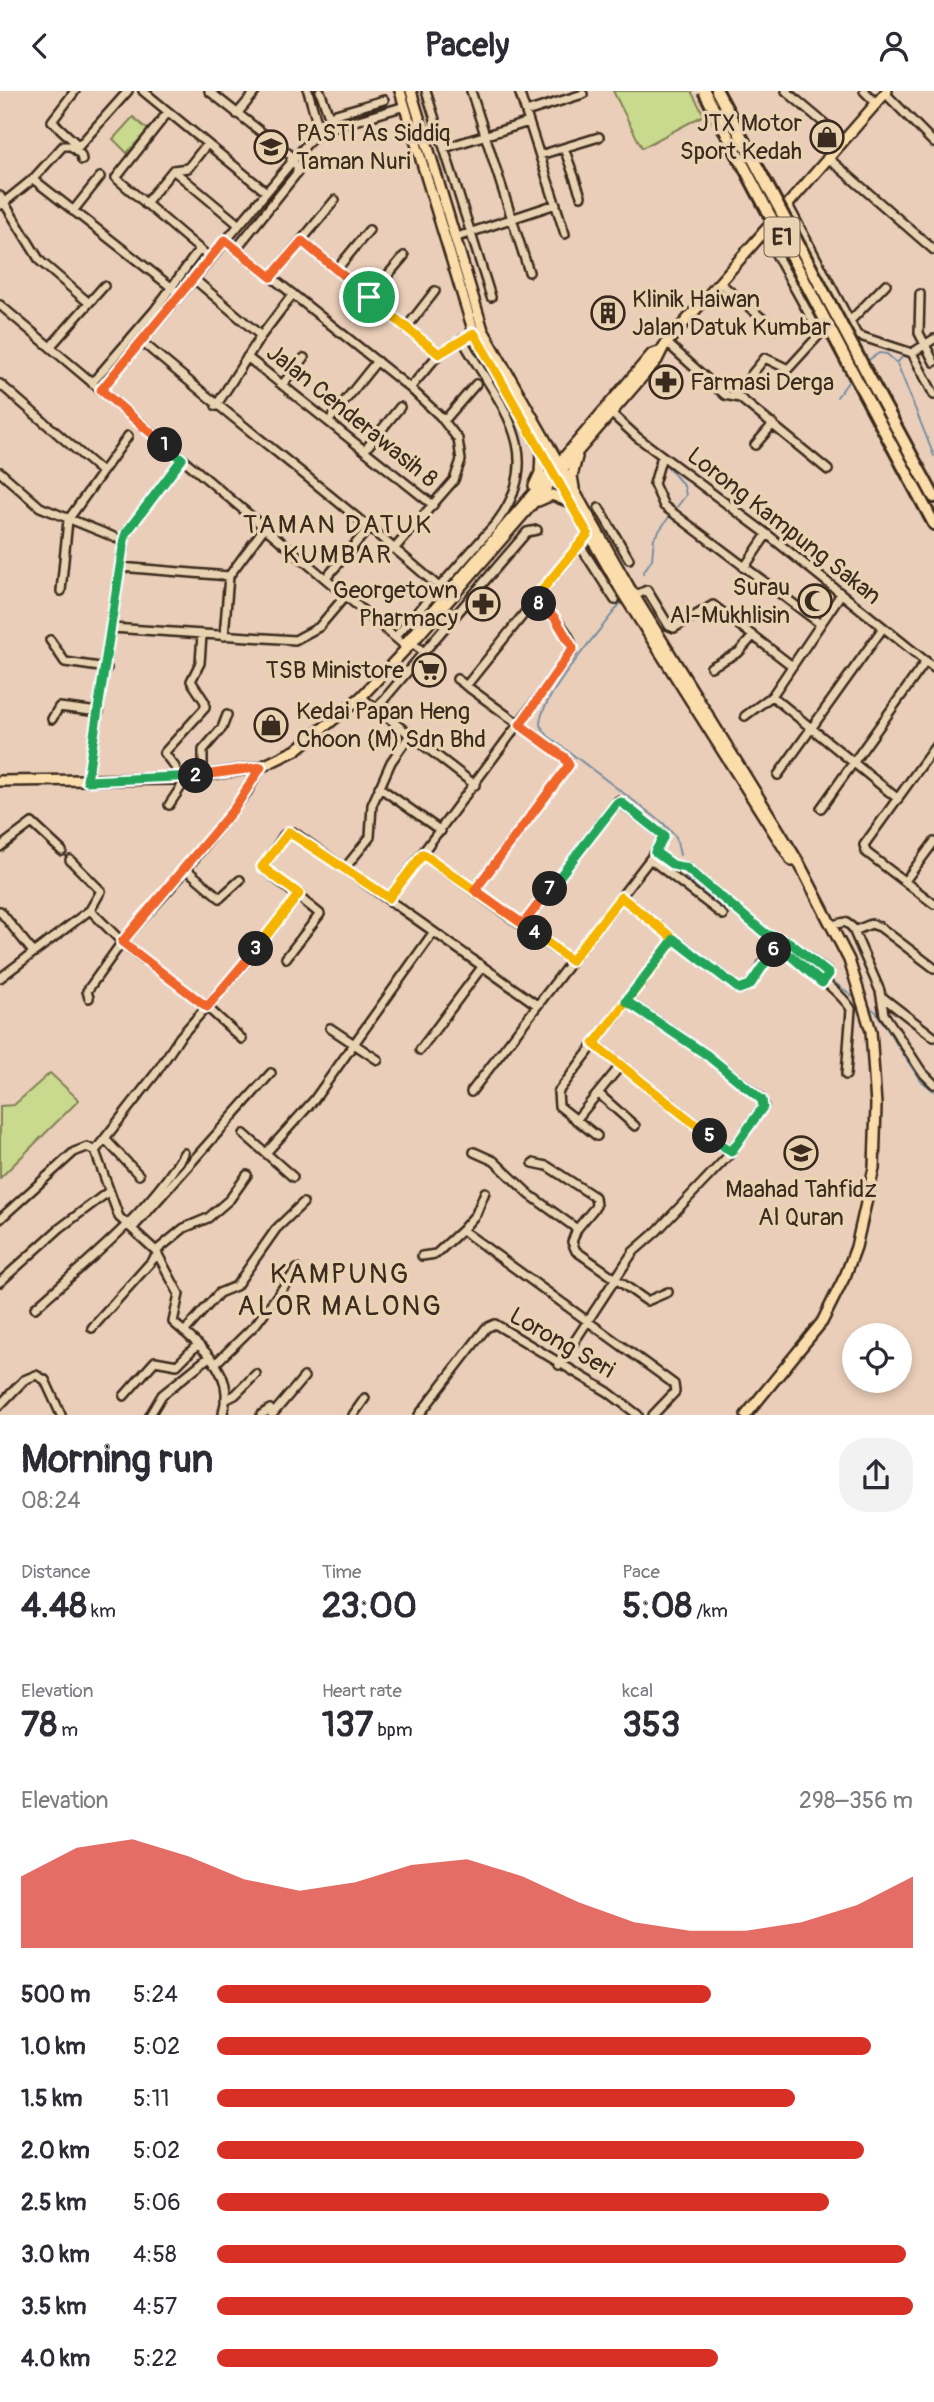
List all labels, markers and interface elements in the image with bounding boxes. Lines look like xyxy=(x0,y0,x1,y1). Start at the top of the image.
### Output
text: Pacely xyxy=(425,26,509,66)
icon: back xyxy=(21,27,59,65)
icon: person xyxy=(875,27,913,65)
place label: JTX Motor Sport Kedah xyxy=(680,109,802,166)
shop icon: JTX Motor Sport Kedah xyxy=(808,118,846,156)
place label: PASTI As Siddiq Taman Nuri xyxy=(296,119,450,176)
school or university icon: PASTI As Siddiq Taman Nuri xyxy=(252,128,290,166)
road number: E1 xyxy=(764,218,800,257)
pin xyxy=(339,267,399,327)
icon: arrive xyxy=(350,278,388,316)
place label: Klinik Haiwan Jalan Datuk Kumbar xyxy=(632,285,831,342)
building icon: Klinik Haiwan Jalan Datuk Kumbar xyxy=(589,294,627,332)
street label: Jalan Cenderawasih 8 xyxy=(261,338,443,494)
pharmacy icon: Farmasi Derga xyxy=(647,363,685,401)
place label: Farmasi Derga xyxy=(690,368,834,397)
pin: 1 xyxy=(148,427,182,463)
text: 1 xyxy=(161,432,168,456)
street label: Lorong Kampung Sakan xyxy=(681,441,887,611)
district label: TAMAN DATUK KUMBAR xyxy=(243,509,433,571)
place label: Surau Al-Mukhlisin xyxy=(670,573,790,630)
place label: Georgetown Pharmacy xyxy=(333,576,458,633)
mosque icon: Surau Al-Mukhlisin xyxy=(796,582,834,620)
pharmacy icon: Georgetown Pharmacy xyxy=(464,585,502,623)
pin: 8 xyxy=(522,587,556,621)
text: 8 xyxy=(534,591,543,615)
supermarket icon: TSB Ministore xyxy=(410,651,448,689)
place label: TSB Ministore xyxy=(266,656,404,685)
place label: Kedai Papan Heng Choon (M) Sdn Bhd xyxy=(296,697,486,754)
shop icon: Kedai Papan Heng Choon (M) Sdn Bhd xyxy=(252,706,290,744)
pin: 2 xyxy=(178,759,214,793)
text: 2 xyxy=(190,763,201,787)
pin: 7 xyxy=(532,871,568,907)
text: 7 xyxy=(544,876,555,900)
pin: 4 xyxy=(518,915,552,951)
text: 4 xyxy=(529,920,540,944)
pin: 3 xyxy=(238,931,274,967)
pin: 6 xyxy=(756,933,792,967)
text: 3 xyxy=(250,936,261,960)
text: 6 xyxy=(768,937,779,961)
pin: 5 xyxy=(692,1119,728,1153)
text: 5 xyxy=(704,1123,715,1147)
school or university icon: Maahad Tahfidz Al Quran xyxy=(782,1134,820,1172)
place label: Maahad Tahfidz Al Quran xyxy=(725,1175,877,1232)
district label: KAMPUNG ALOR MALONG xyxy=(237,1257,443,1324)
street label: Lorong Seri xyxy=(504,1301,620,1385)
map controls xyxy=(842,1323,912,1393)
button: locate xyxy=(842,1323,912,1393)
text: Morning run xyxy=(21,1436,213,1484)
button: share xyxy=(839,1438,913,1512)
text: 08:24 xyxy=(21,1486,81,1515)
text: Distance xyxy=(21,1560,90,1584)
text: Time xyxy=(322,1560,361,1584)
text: Pace xyxy=(622,1560,660,1584)
text: 4.48 xyxy=(21,1584,87,1628)
text: 23:00 xyxy=(322,1584,417,1628)
text: 5:08 xyxy=(622,1584,692,1628)
text: km xyxy=(87,1599,116,1623)
text: /km xyxy=(692,1599,728,1623)
text: Elevation xyxy=(21,1679,93,1703)
text: Heart rate xyxy=(322,1679,402,1703)
text: kcal xyxy=(622,1679,653,1703)
text: 78 xyxy=(21,1703,57,1747)
text: 137 xyxy=(322,1703,373,1747)
text: 353 xyxy=(622,1703,680,1747)
text: m xyxy=(57,1718,78,1742)
text: bpm xyxy=(373,1718,413,1742)
text: Elevation xyxy=(21,1786,109,1815)
text: 298–356 m xyxy=(799,1786,913,1815)
text: 500 m xyxy=(21,1980,90,2009)
text: 5:24 xyxy=(133,1980,178,2009)
text: 1.0 km xyxy=(21,2032,86,2061)
text: 5:02 xyxy=(133,2032,180,2061)
text: 1.5 km xyxy=(21,2084,83,2113)
text: 5:11 xyxy=(133,2084,170,2113)
text: 2.0 km xyxy=(21,2136,90,2165)
text: 5:02 xyxy=(133,2136,180,2165)
text: 2.5 km xyxy=(21,2188,86,2217)
text: 5:06 xyxy=(133,2188,181,2217)
text: 3.0 km xyxy=(21,2240,90,2269)
text: 4:58 xyxy=(133,2240,177,2269)
text: 3.5 km xyxy=(21,2292,86,2321)
text: 4:57 xyxy=(133,2292,177,2321)
text: 4.0 km xyxy=(21,2344,90,2373)
text: 5:22 xyxy=(133,2344,177,2373)

